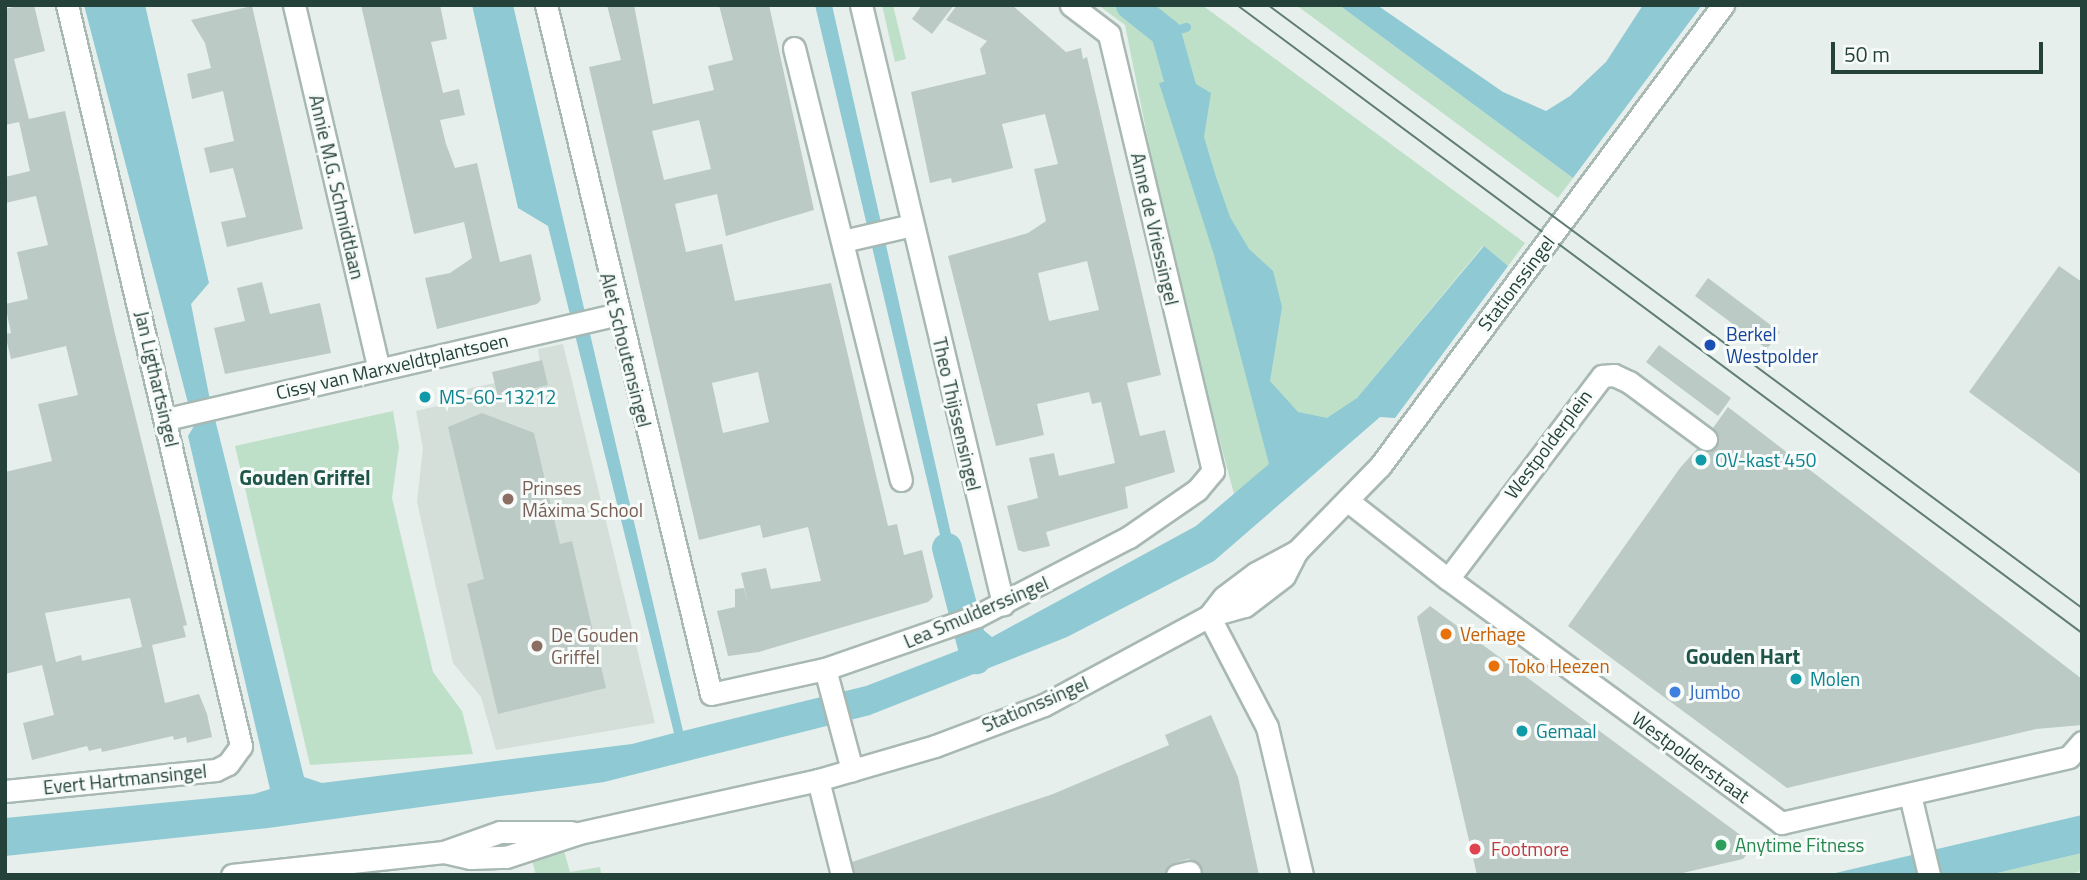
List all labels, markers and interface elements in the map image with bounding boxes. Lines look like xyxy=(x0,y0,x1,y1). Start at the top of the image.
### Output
scale bar xyxy=(1835,28,2047,72)
text: 50 m xyxy=(1844,38,1890,70)
street label: Annie M.G. Schmidtlaan xyxy=(305,93,369,281)
street label: Anne de Vriessingel xyxy=(1126,150,1184,308)
street label: Stationssingel xyxy=(1473,231,1559,335)
street label: Alet Schoutensingel xyxy=(596,270,656,430)
street label: Jan Ligthartsingel xyxy=(130,309,184,449)
place label: Berkel Westpolder xyxy=(1726,323,1818,367)
street label: Cissy van Marxveldtplantsoen xyxy=(273,328,511,404)
street label: Theo Thijssensingel xyxy=(928,335,986,493)
marker: Berkel Westpolder xyxy=(1700,335,1720,355)
street label: Westpolderplein xyxy=(1500,385,1596,503)
place label: MS-60-13212 xyxy=(439,386,556,408)
marker: MS-60-13212 xyxy=(417,389,433,405)
place label: OV-kast 450 xyxy=(1715,449,1816,471)
marker: OV-kast 450 xyxy=(1693,452,1709,468)
district label: Gouden Griffel xyxy=(239,464,371,490)
place label: Prinses Máxima School xyxy=(522,477,643,521)
marker: Prinses Máxima School xyxy=(500,491,516,507)
street label: Lea Smulderssingel xyxy=(900,571,1052,653)
place label: Verhage xyxy=(1460,623,1526,645)
place label: De Gouden Griffel xyxy=(551,624,639,668)
marker: Verhage xyxy=(1438,626,1454,642)
marker: De Gouden Griffel xyxy=(529,638,545,654)
district label: Gouden Hart xyxy=(1686,643,1800,669)
place label: Toko Heezen xyxy=(1508,655,1610,677)
marker: Toko Heezen xyxy=(1486,658,1502,674)
place label: Molen xyxy=(1810,668,1860,690)
street label: Stationssingel xyxy=(978,671,1092,737)
marker: Molen xyxy=(1788,671,1804,687)
place label: Jumbo xyxy=(1689,681,1740,703)
marker: Jumbo xyxy=(1667,684,1683,700)
street label: Westpolderstraat xyxy=(1628,707,1754,807)
place label: Gemaal xyxy=(1536,720,1597,742)
marker: Gemaal xyxy=(1514,723,1530,739)
street label: Evert Hartmansingel xyxy=(42,759,208,799)
place label: Anytime Fitness xyxy=(1735,834,1864,856)
marker: Anytime Fitness xyxy=(1713,837,1729,853)
place label: Footmore xyxy=(1491,838,1569,860)
marker: Footmore xyxy=(1465,839,1485,859)

